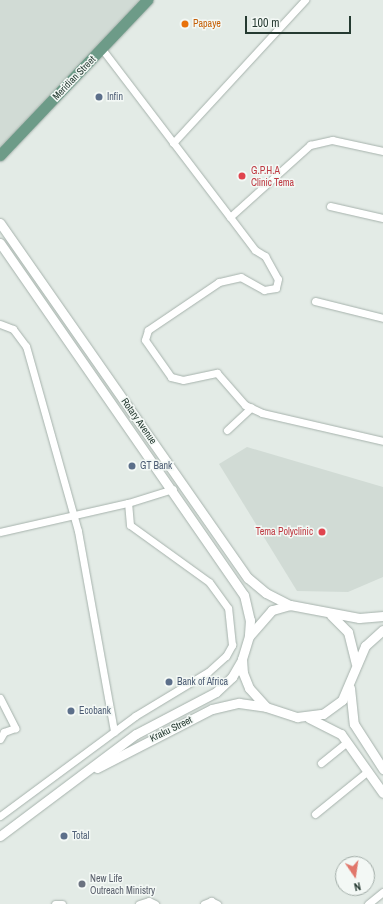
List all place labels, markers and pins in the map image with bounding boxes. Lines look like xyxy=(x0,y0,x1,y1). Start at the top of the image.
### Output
place label: Papaye xyxy=(193,18,221,30)
marker: Papaye xyxy=(180,19,190,29)
place label: Infin xyxy=(107,91,123,103)
marker: Infin xyxy=(94,92,104,102)
place label: G.P.H.A Clinic Tema xyxy=(251,164,294,188)
marker: G.P.H.A Clinic Tema xyxy=(236,170,248,182)
place label: GT Bank xyxy=(140,460,172,472)
marker: GT Bank xyxy=(127,461,137,471)
place label: Tema Polyclinic xyxy=(256,526,313,538)
marker: Tema Polyclinic xyxy=(316,526,328,538)
place label: Bank of Africa xyxy=(177,676,229,688)
marker: Bank of Africa xyxy=(164,677,174,687)
place label: Ecobank xyxy=(79,705,111,717)
marker: Ecobank xyxy=(66,706,76,716)
place label: Total xyxy=(72,830,89,842)
marker: Total xyxy=(59,831,69,841)
place label: New Life Outreach Ministry xyxy=(90,872,155,896)
marker: New Life Outreach Ministry xyxy=(77,879,87,889)

